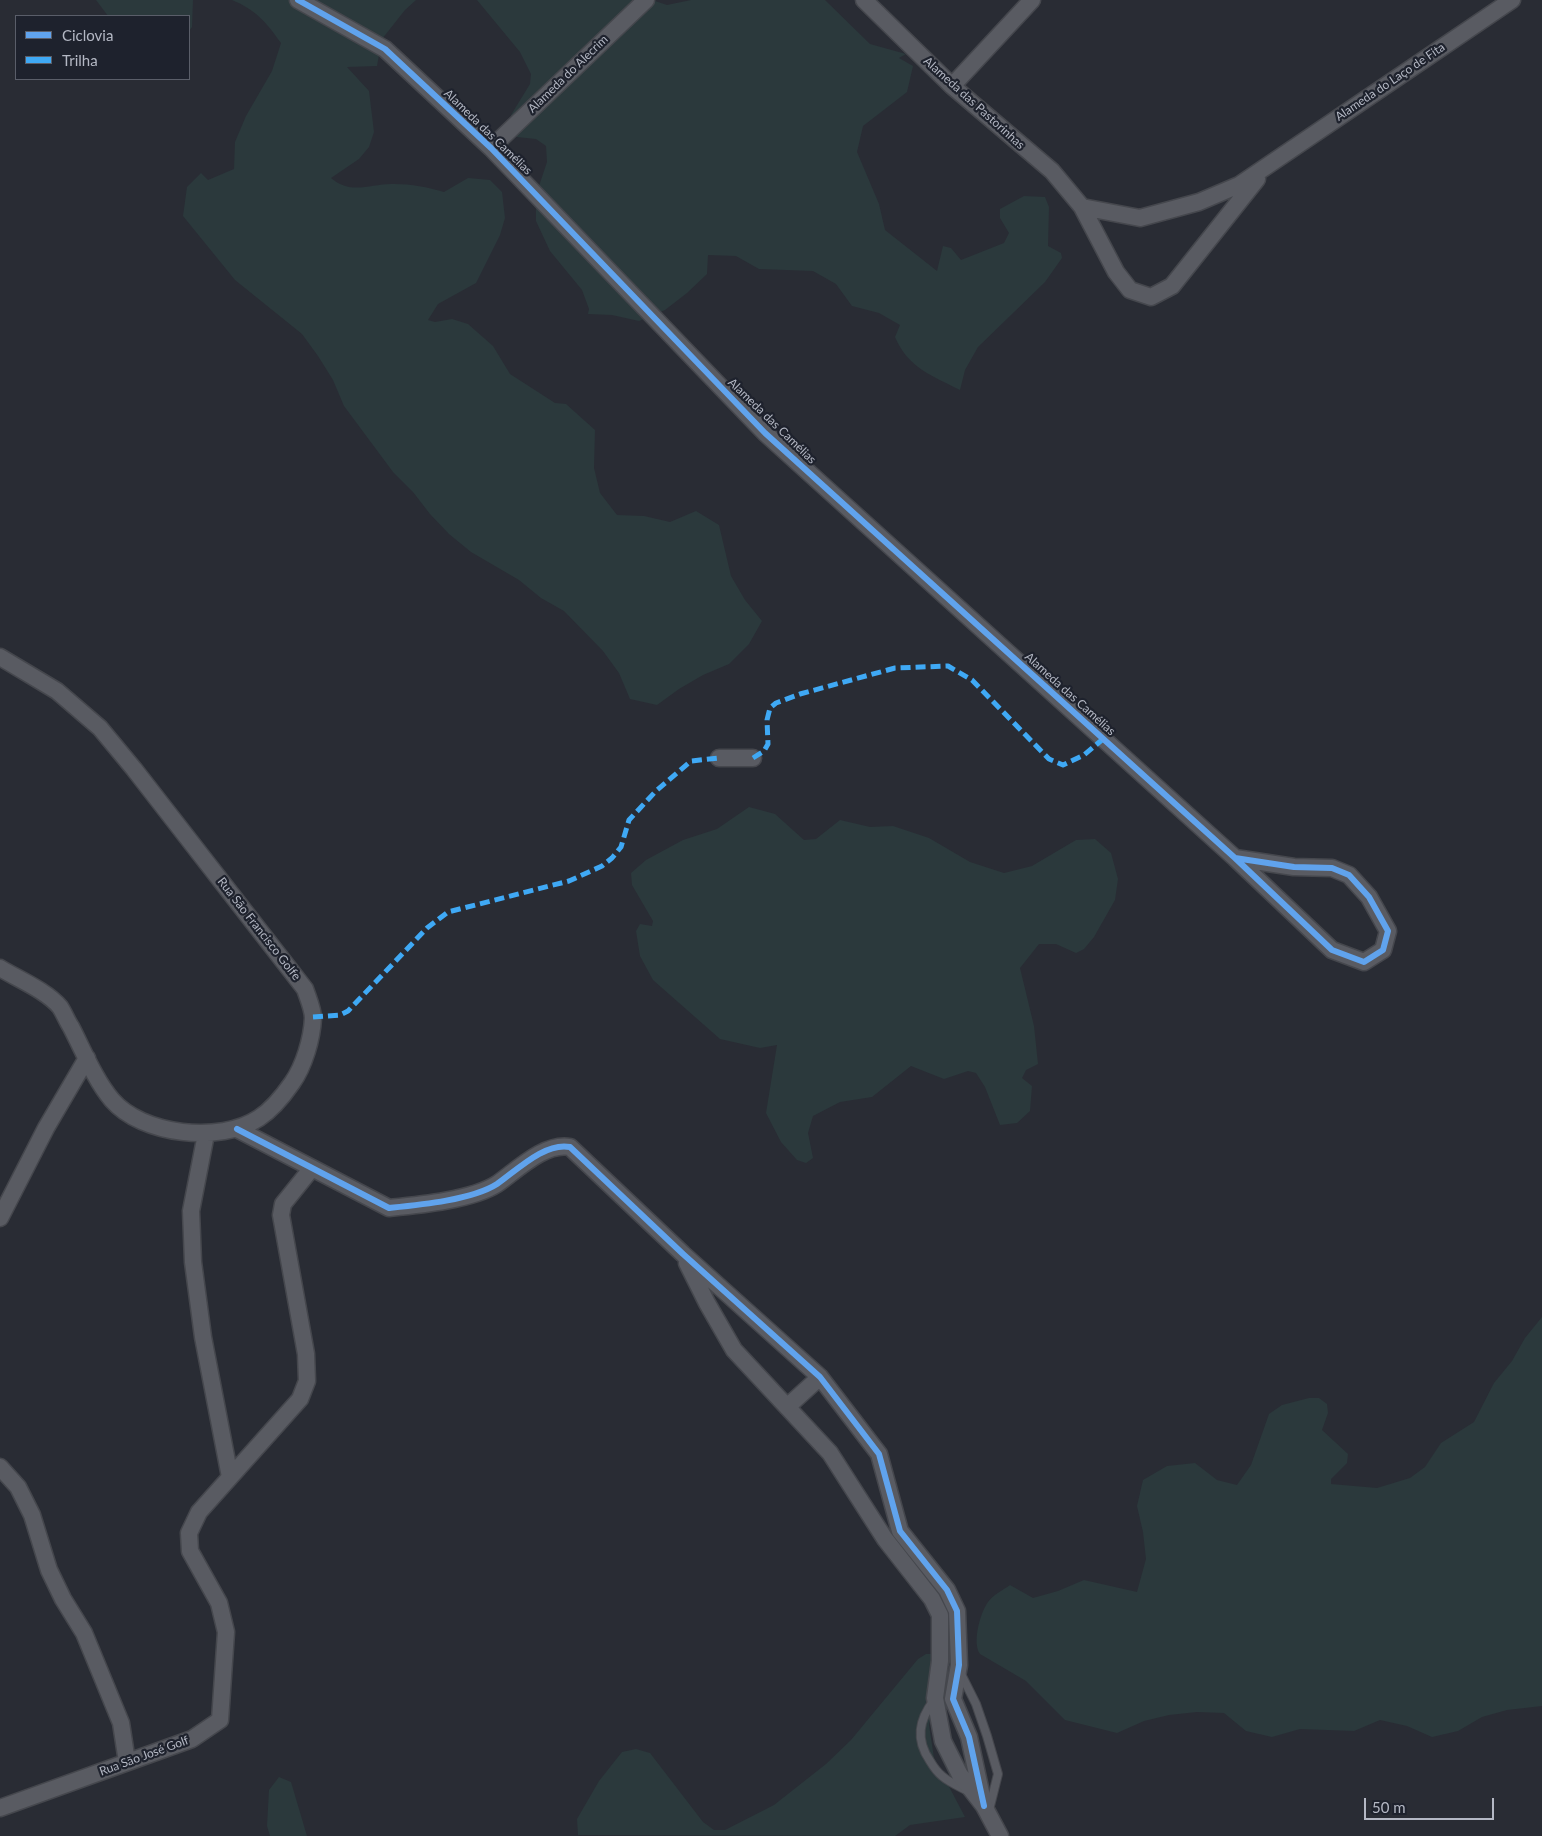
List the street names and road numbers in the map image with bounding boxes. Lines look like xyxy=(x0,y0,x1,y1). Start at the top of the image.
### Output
street label: Alameda do Alecrim xyxy=(525,32,611,116)
street label: Alameda do Laço de Fita xyxy=(1332,40,1448,124)
street label: Alameda das Pastorinhas xyxy=(921,54,1027,152)
street label: Alameda das Camélias xyxy=(441,86,535,178)
street label: Alameda das Camélias xyxy=(725,375,819,467)
street label: Alameda das Camélias xyxy=(1022,650,1118,738)
street label: Rua São Francisco Golfe xyxy=(214,875,304,983)
street label: Rua São José Golf xyxy=(97,1733,191,1779)

